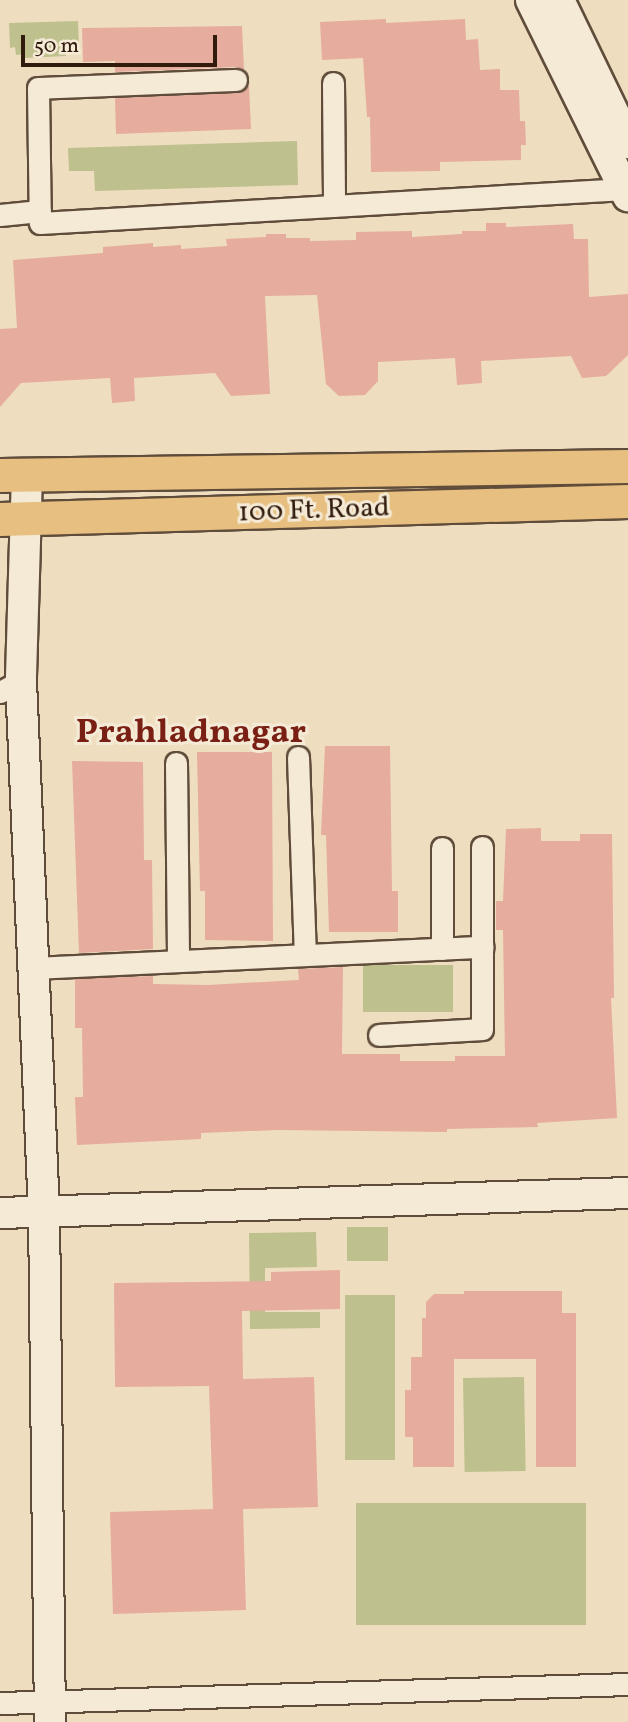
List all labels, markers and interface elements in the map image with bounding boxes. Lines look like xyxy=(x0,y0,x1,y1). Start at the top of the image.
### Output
scale bar xyxy=(24,21,220,65)
text: 50 m xyxy=(34,32,79,61)
street label: 100 Ft. Road xyxy=(238,492,390,530)
district label: Prahladnagar xyxy=(76,712,306,754)

